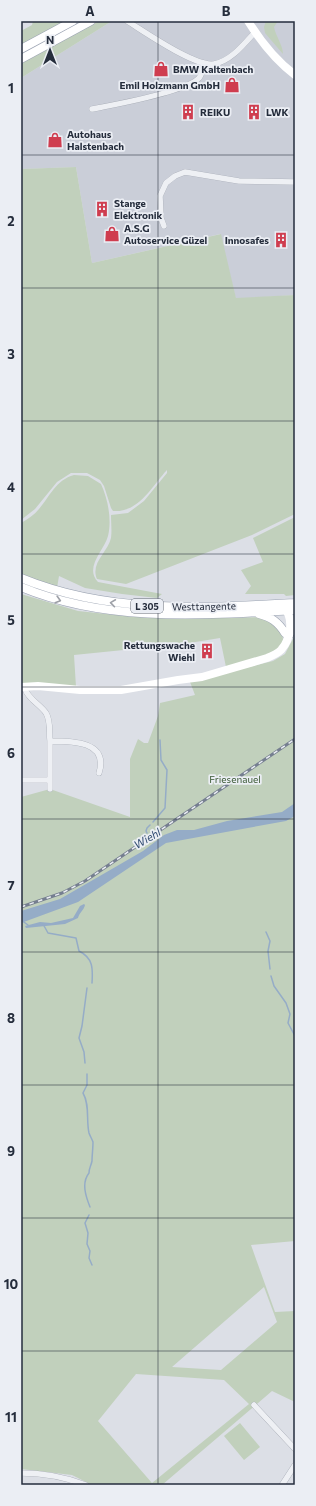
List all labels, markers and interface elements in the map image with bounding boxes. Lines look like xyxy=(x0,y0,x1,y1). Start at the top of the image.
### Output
text: A xyxy=(85,3,95,19)
text: B xyxy=(222,3,231,19)
north arrow xyxy=(30,30,70,70)
text: N xyxy=(46,33,54,46)
shop icon: BMW Kaltenbach xyxy=(152,60,170,78)
place label: BMW Kaltenbach xyxy=(173,63,253,75)
shop icon: Emil Holzmann GmbH xyxy=(223,76,241,94)
place label: Emil Holzmann GmbH xyxy=(120,79,220,91)
text: 1 xyxy=(8,80,14,96)
building icon: REIKU xyxy=(179,103,197,121)
building icon: LWK xyxy=(245,103,263,121)
place label: REIKU xyxy=(200,106,230,118)
place label: LWK xyxy=(266,106,288,118)
place label: Autohaus Halstenbach xyxy=(67,128,124,152)
shop icon: Autohaus Halstenbach xyxy=(46,131,64,149)
place label: Stange Elektronik xyxy=(114,197,162,221)
building icon: Stange Elektronik xyxy=(93,200,111,218)
text: 2 xyxy=(7,213,15,229)
place label: A.S.G Autoservice Güzel xyxy=(124,222,208,246)
shop icon: A.S.G Autoservice Güzel xyxy=(103,225,121,243)
building icon: Innosafes xyxy=(272,231,290,249)
place label: Innosafes xyxy=(225,234,269,246)
text: 3 xyxy=(7,346,15,362)
text: 4 xyxy=(7,479,15,495)
one-way arrow xyxy=(54,595,61,604)
one-way arrow xyxy=(110,599,116,608)
road number: L 305 xyxy=(131,599,163,613)
street label: Westtangente xyxy=(172,599,236,613)
text: 5 xyxy=(7,612,15,628)
place label: Rettungswache Wiehl xyxy=(124,639,195,663)
building icon: Rettungswache Wiehl xyxy=(198,642,216,660)
text: 6 xyxy=(7,745,15,761)
park label: Friesenauel xyxy=(209,773,261,785)
water label: Wiehl xyxy=(131,825,163,851)
text: 7 xyxy=(7,877,15,893)
text: 8 xyxy=(7,1010,15,1026)
text: 9 xyxy=(7,1143,15,1159)
text: 10 xyxy=(4,1276,19,1292)
text: 11 xyxy=(5,1409,17,1425)

